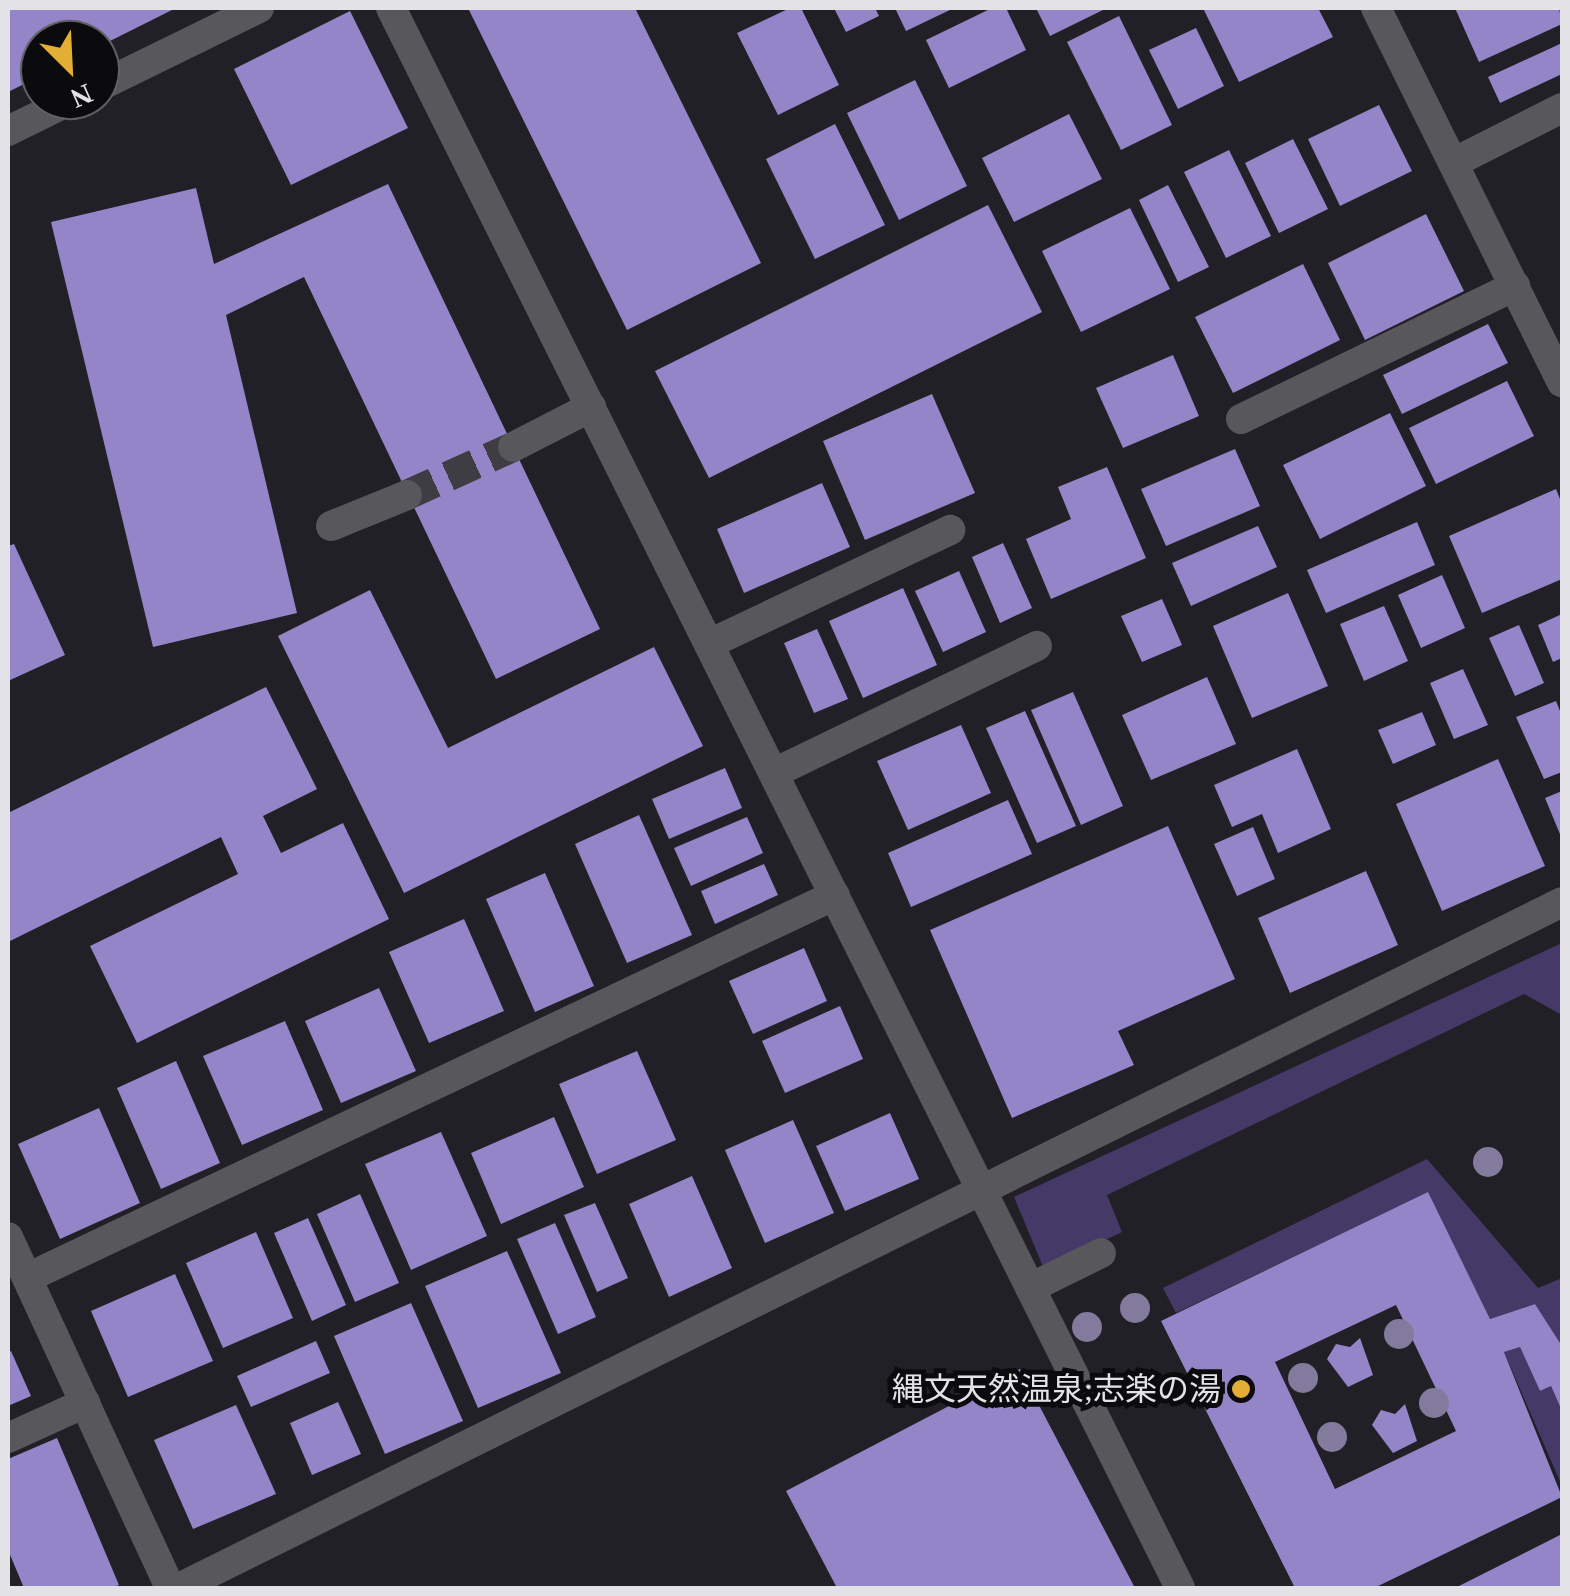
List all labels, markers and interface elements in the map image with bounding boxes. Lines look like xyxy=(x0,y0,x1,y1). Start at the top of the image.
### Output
north arrow xyxy=(20,20,120,120)
text: N xyxy=(66,78,97,114)
place label: 縄文天然温泉;志楽の湯 xyxy=(892,1370,1221,1408)
marker: 縄文天然温泉;志楽の湯 xyxy=(1230,1378,1252,1400)

